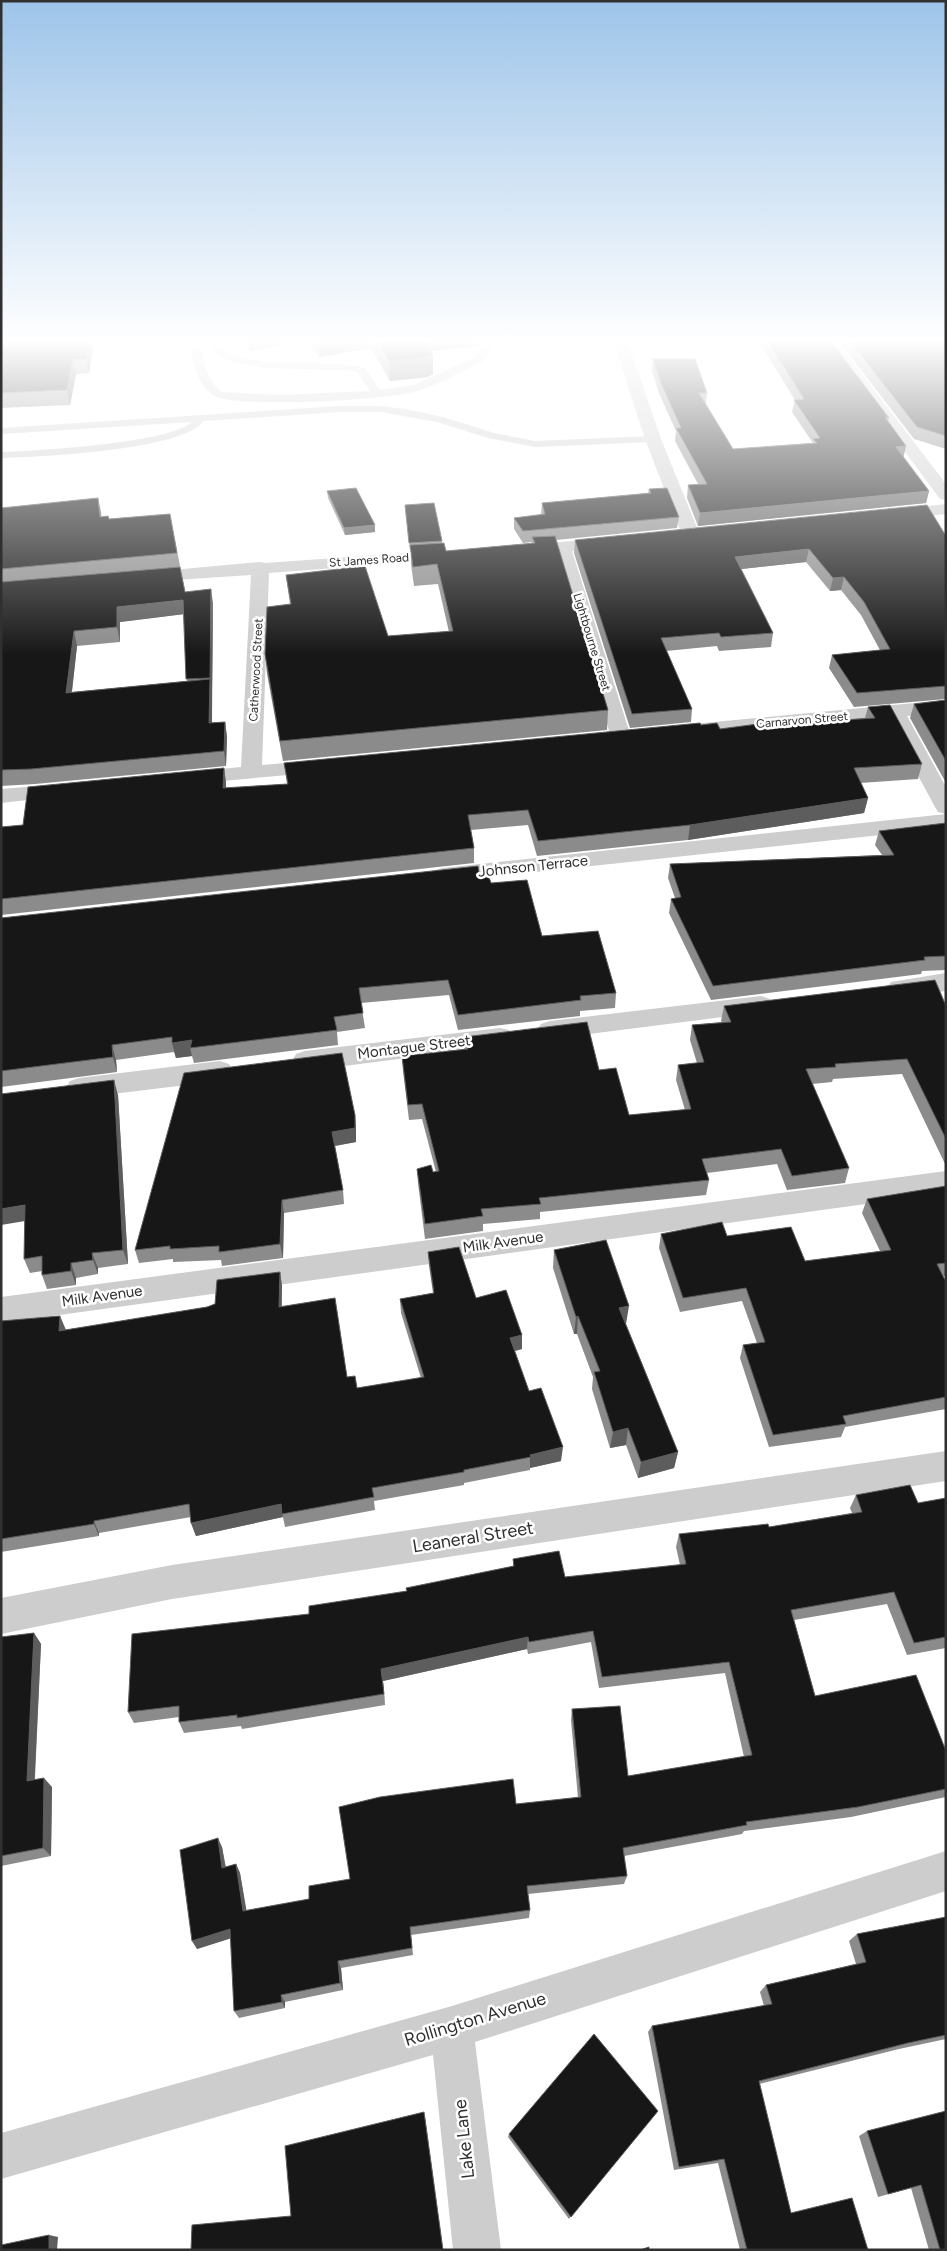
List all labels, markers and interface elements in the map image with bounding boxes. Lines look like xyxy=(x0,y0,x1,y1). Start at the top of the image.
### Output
street label: St James Road xyxy=(329,550,409,570)
street label: Lightbourne Street xyxy=(570,591,614,693)
street label: Catherwood Street xyxy=(246,618,266,722)
street label: Carnarvon Street xyxy=(756,709,849,731)
street label: Johnson Terrace xyxy=(477,851,589,881)
street label: Montague Street xyxy=(356,1031,472,1063)
street label: Milk Avenue xyxy=(462,1227,544,1257)
street label: Milk Avenue xyxy=(61,1281,143,1311)
street label: Leaneral Street xyxy=(411,1517,535,1557)
street label: Rollington Avenue xyxy=(402,1987,549,2051)
street label: Lake Lane xyxy=(449,2098,479,2180)

